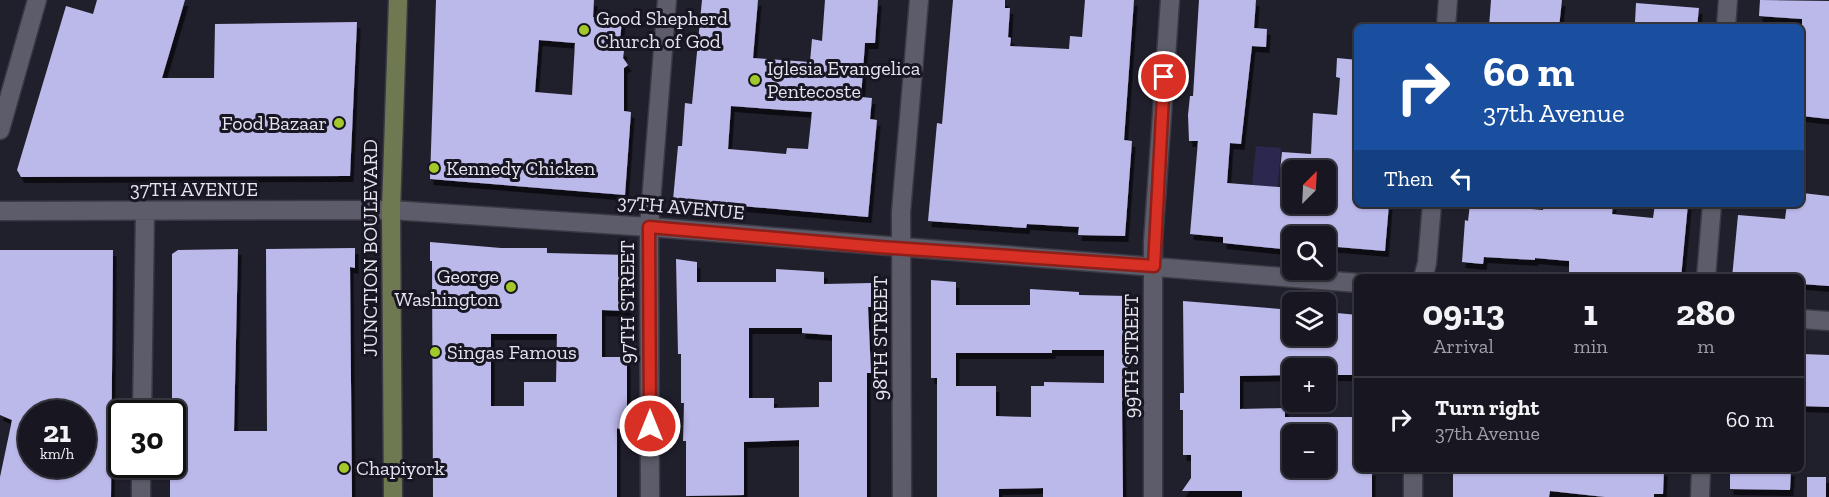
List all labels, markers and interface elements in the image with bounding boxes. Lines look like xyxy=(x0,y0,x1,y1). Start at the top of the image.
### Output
place label: Good Shepherd Church of God xyxy=(596,6,728,53)
marker: Good Shepherd Church of God xyxy=(577,23,591,37)
text: 60 m xyxy=(1483,46,1574,97)
icon: right xyxy=(1384,48,1462,126)
pin xyxy=(1138,51,1189,102)
place label: Iglesia Evangelica Pentecoste xyxy=(767,56,921,103)
icon: arrive xyxy=(1147,60,1180,93)
marker: Iglesia Evangelica Pentecoste xyxy=(748,73,762,87)
text: 37th Avenue xyxy=(1483,97,1625,129)
place label: Food Bazaar xyxy=(221,111,327,135)
marker: Food Bazaar xyxy=(332,116,346,130)
street label: JUNCTION BOULEVARD xyxy=(358,139,382,357)
place label: Kennedy Chicken xyxy=(446,156,596,180)
north arrow xyxy=(1282,160,1336,214)
map controls xyxy=(1282,160,1336,478)
marker: Kennedy Chicken xyxy=(427,161,441,175)
icon: left xyxy=(1445,162,1478,195)
text: Then xyxy=(1384,165,1433,192)
street label: 37TH AVENUE xyxy=(130,177,258,201)
street label: 37TH AVENUE xyxy=(616,189,746,225)
button: search xyxy=(1282,226,1336,280)
street label: 97TH STREET xyxy=(615,240,639,364)
place label: George Washington xyxy=(394,264,500,311)
street label: 98TH STREET xyxy=(868,276,892,400)
marker: George Washington xyxy=(504,280,518,294)
text: 09:13 xyxy=(1422,291,1505,334)
text: 1 xyxy=(1583,291,1598,334)
text: 280 xyxy=(1676,291,1736,334)
button: layers xyxy=(1282,292,1336,346)
street label: 99TH STREET xyxy=(1119,294,1143,418)
text: Arrival xyxy=(1434,334,1494,358)
text: min xyxy=(1573,334,1608,358)
text: m xyxy=(1697,334,1714,358)
place label: Singas Famous xyxy=(447,340,577,364)
marker: Singas Famous xyxy=(428,345,442,359)
button: + xyxy=(1282,358,1336,412)
position arrow xyxy=(618,394,682,458)
text: Turn right xyxy=(1435,394,1539,421)
speed limit sign: 30 xyxy=(108,400,186,478)
icon: right xyxy=(1384,403,1417,436)
text: 60 m xyxy=(1726,406,1774,433)
text: 21 xyxy=(43,414,71,450)
text: 37th Avenue xyxy=(1435,421,1540,445)
button: − xyxy=(1282,424,1336,478)
text: km/h xyxy=(40,445,74,463)
place label: Chapiyork xyxy=(356,456,446,480)
marker: Chapiyork xyxy=(337,461,351,475)

